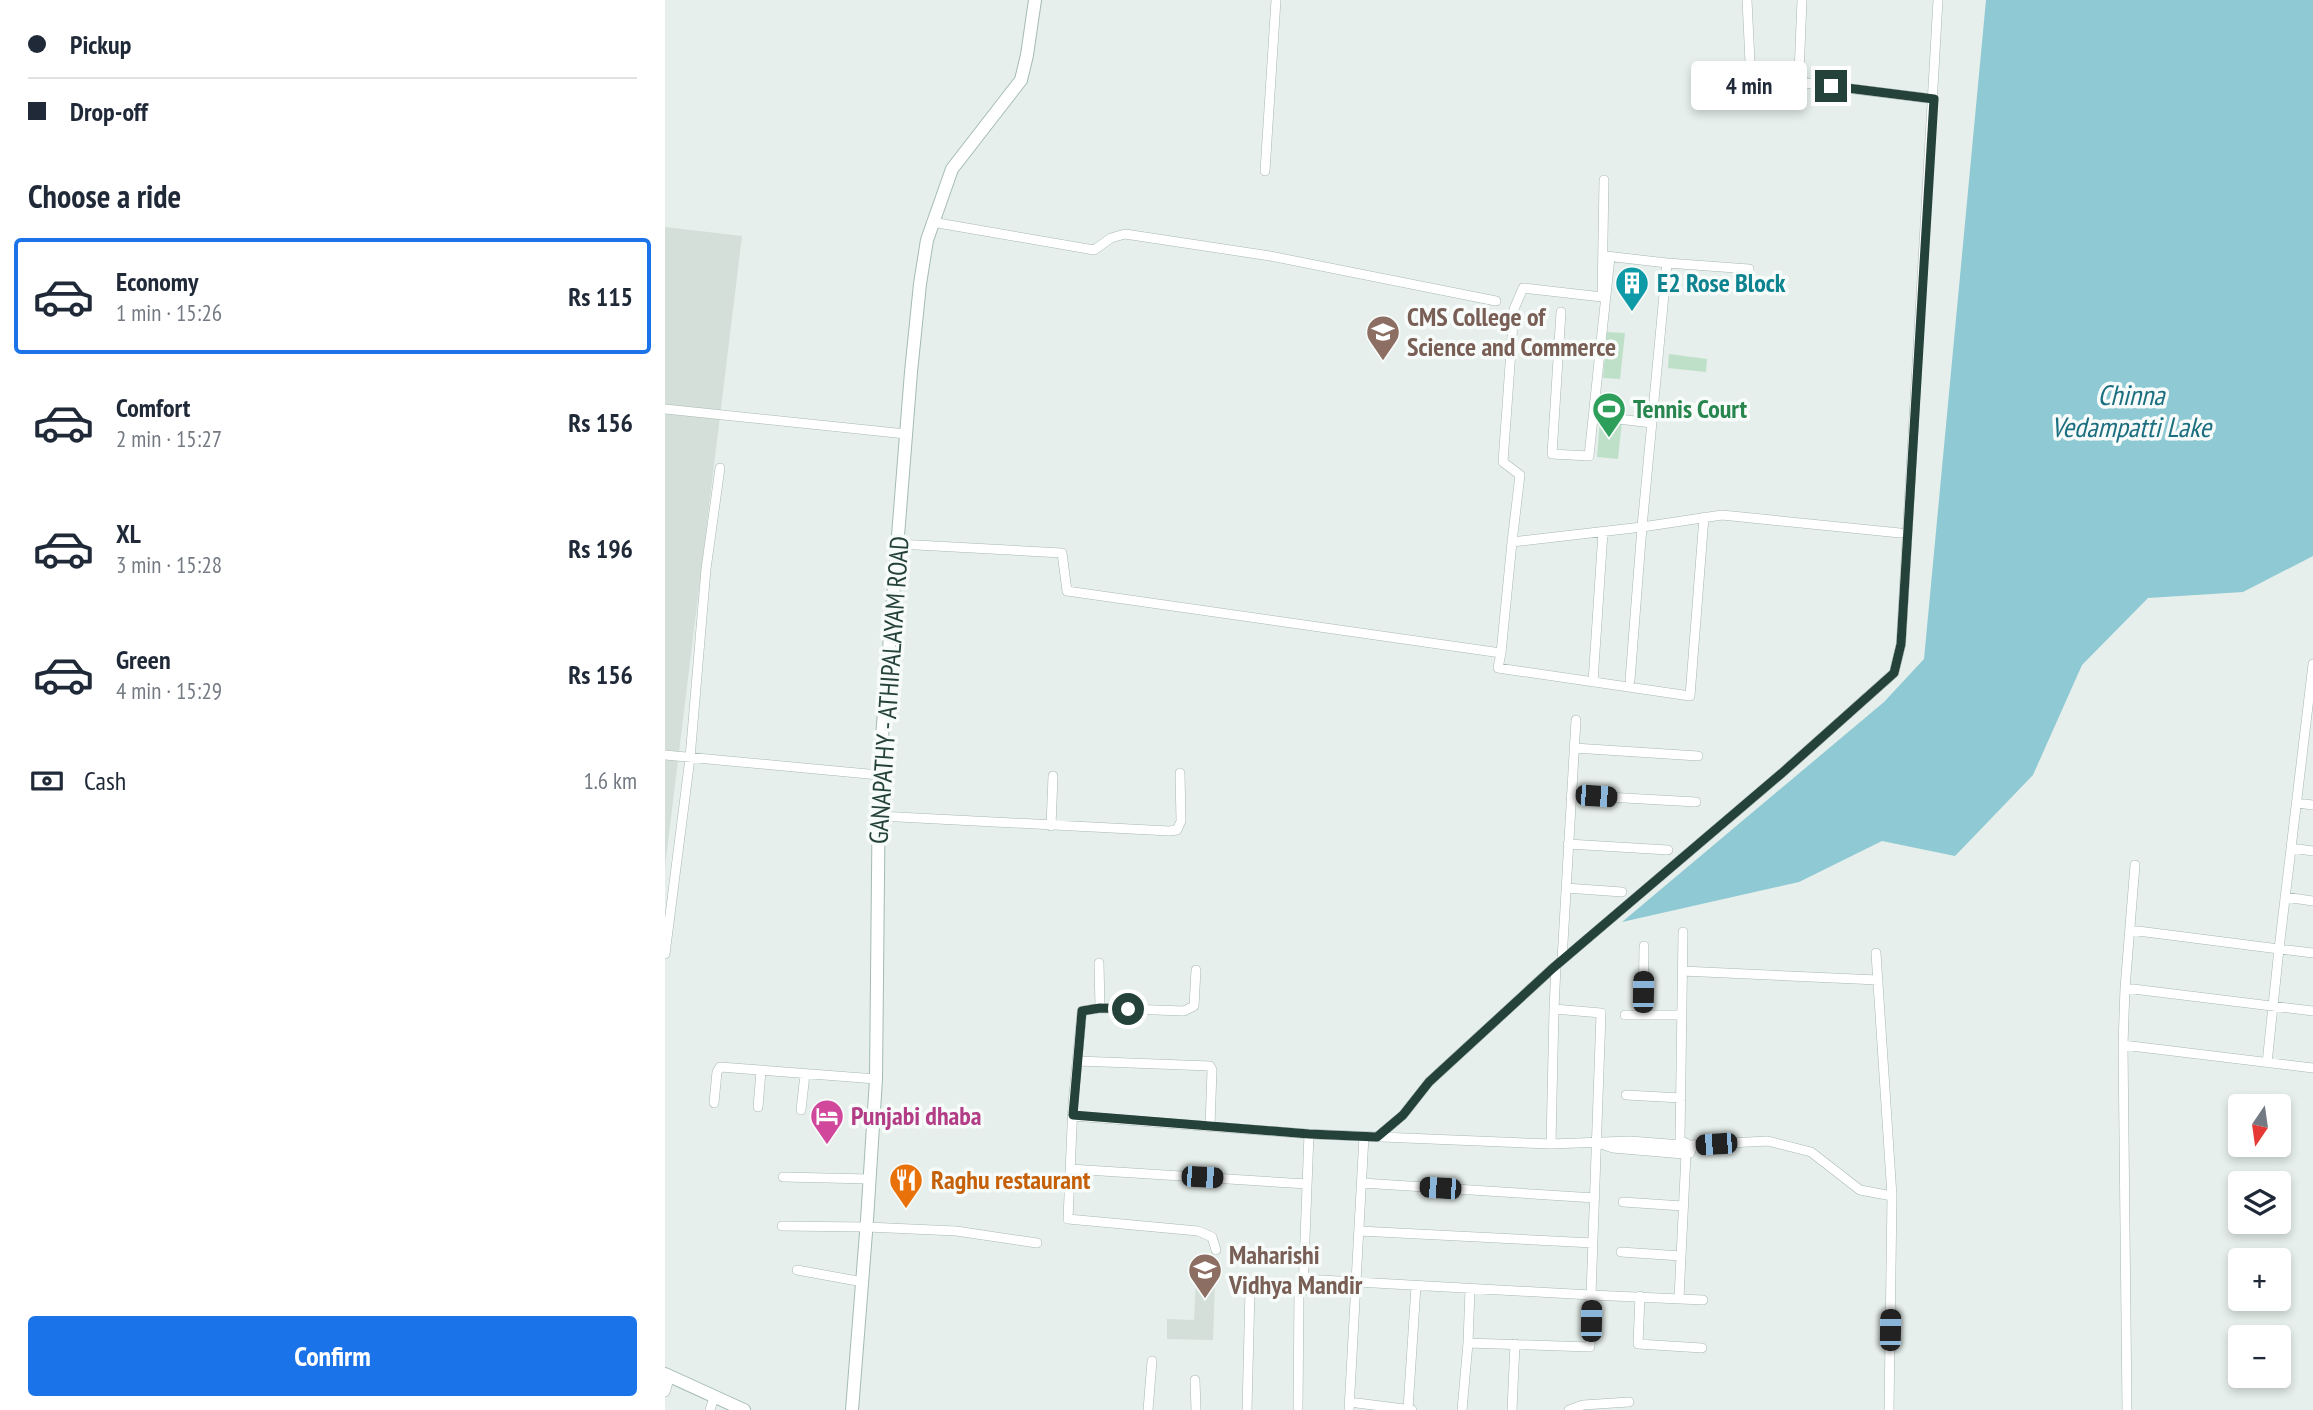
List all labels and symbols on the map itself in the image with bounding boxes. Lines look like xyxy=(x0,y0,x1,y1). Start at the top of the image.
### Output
callout: 4 min xyxy=(1691,62,1807,110)
route end xyxy=(1815,70,1847,102)
building icon: E2 Rose Block xyxy=(1613,264,1651,313)
place label: E2 Rose Block xyxy=(1657,266,1786,299)
place label: CMS College of Science and Commerce xyxy=(1407,300,1616,363)
school or university icon: CMS College of Science and Commerce xyxy=(1364,313,1402,362)
water label: Chinna Vedampatti Lake xyxy=(2051,376,2213,445)
sports icon: Tennis Court xyxy=(1590,390,1628,439)
place label: Tennis Court xyxy=(1633,392,1748,425)
street label: GANAPATHY - ATHIPALAYAM ROAD xyxy=(861,535,916,845)
car xyxy=(1575,784,1618,808)
car xyxy=(1633,971,1654,1013)
route start xyxy=(1112,993,1144,1025)
north arrow xyxy=(2228,1094,2291,1157)
hotel icon: Punjabi dhaba xyxy=(808,1097,846,1146)
place label: Punjabi dhaba xyxy=(851,1099,982,1132)
car xyxy=(1695,1132,1738,1156)
restaurant icon: Raghu restaurant xyxy=(887,1161,925,1210)
place label: Raghu restaurant xyxy=(931,1163,1091,1196)
car xyxy=(1181,1165,1224,1189)
car xyxy=(1419,1176,1462,1200)
place label: Maharishi Vidhya Mandir xyxy=(1228,1238,1363,1301)
school or university icon: Maharishi Vidhya Mandir xyxy=(1186,1251,1224,1300)
car xyxy=(1581,1300,1602,1342)
car xyxy=(1880,1309,1901,1351)

